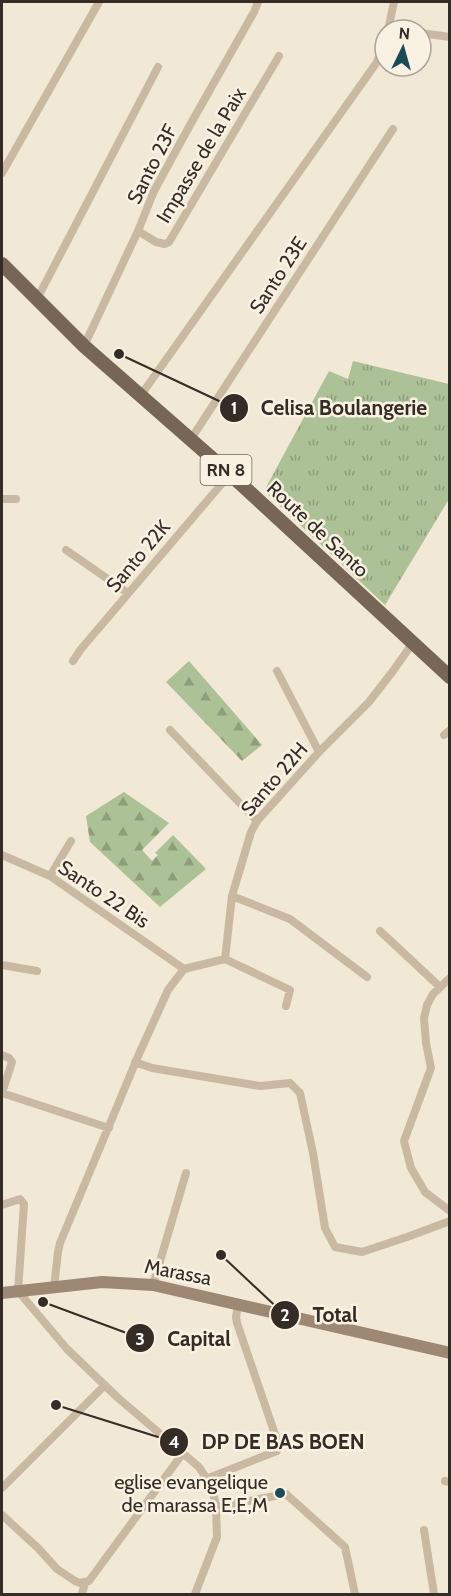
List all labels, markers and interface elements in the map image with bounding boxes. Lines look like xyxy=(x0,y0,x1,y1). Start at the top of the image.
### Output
north arrow xyxy=(373,18,433,78)
text: N xyxy=(398,24,411,44)
street label: Impasse de la Paix xyxy=(151,83,251,227)
street label: Santo 23F xyxy=(122,120,183,208)
street label: Santo 23E xyxy=(244,232,312,318)
callout: Celisa Boulangerie xyxy=(219,388,439,427)
text: Celisa Boulangerie xyxy=(261,395,427,420)
text: 1 xyxy=(231,397,237,419)
road number: RN 8 xyxy=(200,455,252,485)
street label: Route de Santo xyxy=(262,476,374,582)
street label: Santo 22K xyxy=(101,515,176,597)
street label: Santo 22H xyxy=(236,737,312,821)
street label: Santo 22 Bis xyxy=(54,855,154,933)
street label: Marassa xyxy=(142,1254,214,1290)
callout: Total xyxy=(270,1295,370,1334)
text: Total xyxy=(312,1302,358,1327)
text: 2 xyxy=(280,1304,290,1326)
callout: Capital xyxy=(125,1319,242,1358)
text: Capital xyxy=(167,1326,231,1351)
text: 3 xyxy=(135,1328,145,1350)
callout: DP DE BAS BOEN xyxy=(159,1422,376,1461)
text: DP DE BAS BOEN xyxy=(201,1429,365,1454)
text: 4 xyxy=(168,1431,180,1453)
place label: eglise evangelique de marassa E,E,M xyxy=(114,1470,268,1517)
marker: eglise evangelique de marassa E,E,M xyxy=(273,1486,287,1500)

